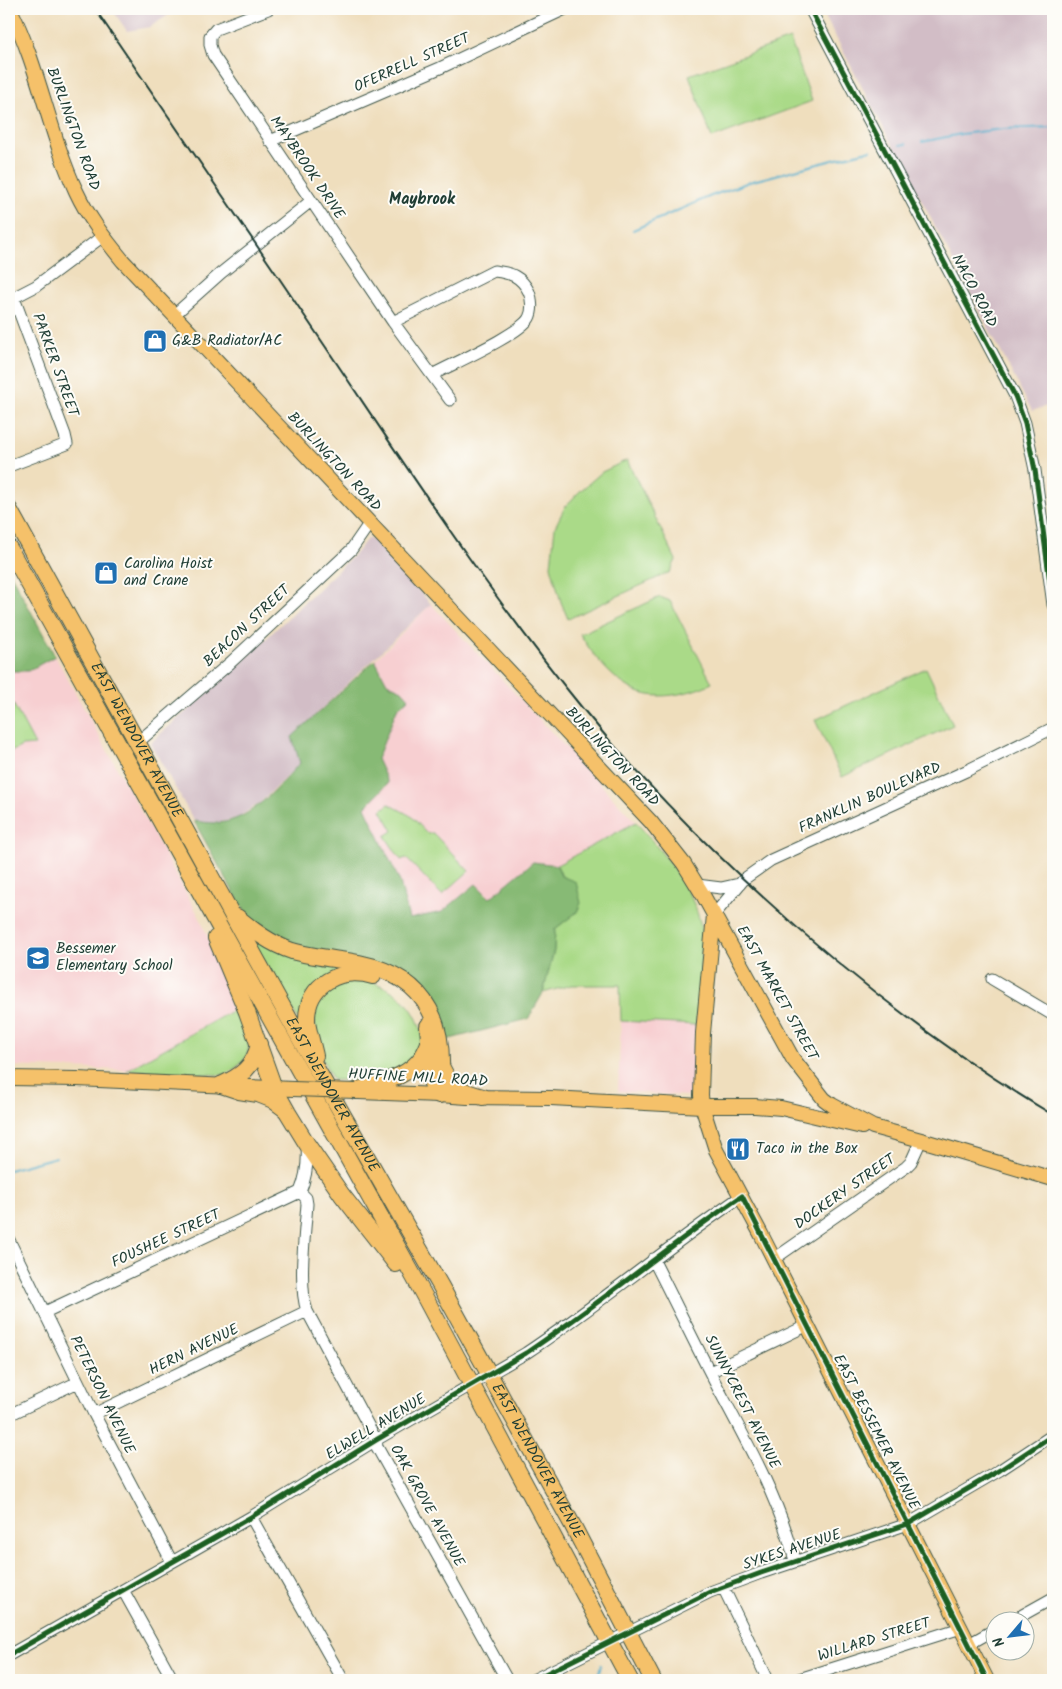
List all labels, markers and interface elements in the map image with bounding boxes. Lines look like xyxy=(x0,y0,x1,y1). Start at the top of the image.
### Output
street label: OFERRELL STREET xyxy=(350,26,476,99)
street label: BURLINGTON ROAD xyxy=(40,64,107,194)
street label: MAYBROOK DRIVE xyxy=(263,111,351,226)
district label: Maybrook xyxy=(389,187,456,212)
street label: NACO ROAD xyxy=(945,250,1004,332)
street label: PARKER STREET xyxy=(25,310,86,422)
shop icon: G&B Radiator/AC xyxy=(142,328,168,354)
place label: G&B Radiator/AC xyxy=(172,329,282,353)
street label: BURLINGTON ROAD xyxy=(281,406,387,518)
place label: Carolina Hoist and Crane xyxy=(124,552,213,593)
shop icon: Carolina Hoist and Crane xyxy=(93,560,119,586)
street label: BEACON STREET xyxy=(198,578,298,673)
street label: EAST WENDOVER AVENUE xyxy=(84,658,189,824)
street label: BURLINGTON ROAD xyxy=(559,701,665,813)
street label: FRANKLIN BOULEVARD xyxy=(795,756,946,840)
street label: EAST MARKET STREET xyxy=(730,921,825,1067)
place label: Bessemer Elementary School xyxy=(56,937,173,978)
school or university icon: Bessemer Elementary School xyxy=(25,945,51,971)
street label: EAST WENDOVER AVENUE xyxy=(279,1013,386,1178)
street label: HUFFINE MILL ROAD xyxy=(347,1062,489,1094)
restaurant icon: Taco in the Box xyxy=(725,1136,751,1162)
place label: Taco in the Box xyxy=(756,1137,858,1161)
street label: DOCKERY STREET xyxy=(789,1147,902,1236)
street label: FOUSHEE STREET xyxy=(107,1202,226,1275)
street label: HERN AVENUE xyxy=(145,1317,244,1382)
street label: SUNNYCREST AVENUE xyxy=(698,1331,787,1475)
street label: PETERSON AVENUE xyxy=(63,1332,142,1460)
street label: EAST BESSEMER AVENUE xyxy=(826,1350,926,1515)
street label: EAST WENDOVER AVENUE xyxy=(485,1379,590,1545)
street label: ELWELL AVENUE xyxy=(321,1387,432,1467)
street label: OAK GROVE AVENUE xyxy=(383,1440,471,1573)
street label: SYKES AVENUE xyxy=(740,1522,845,1577)
street label: WILLARD STREET xyxy=(815,1611,935,1669)
north arrow xyxy=(984,1612,1034,1662)
text: N xyxy=(988,1632,1011,1651)

